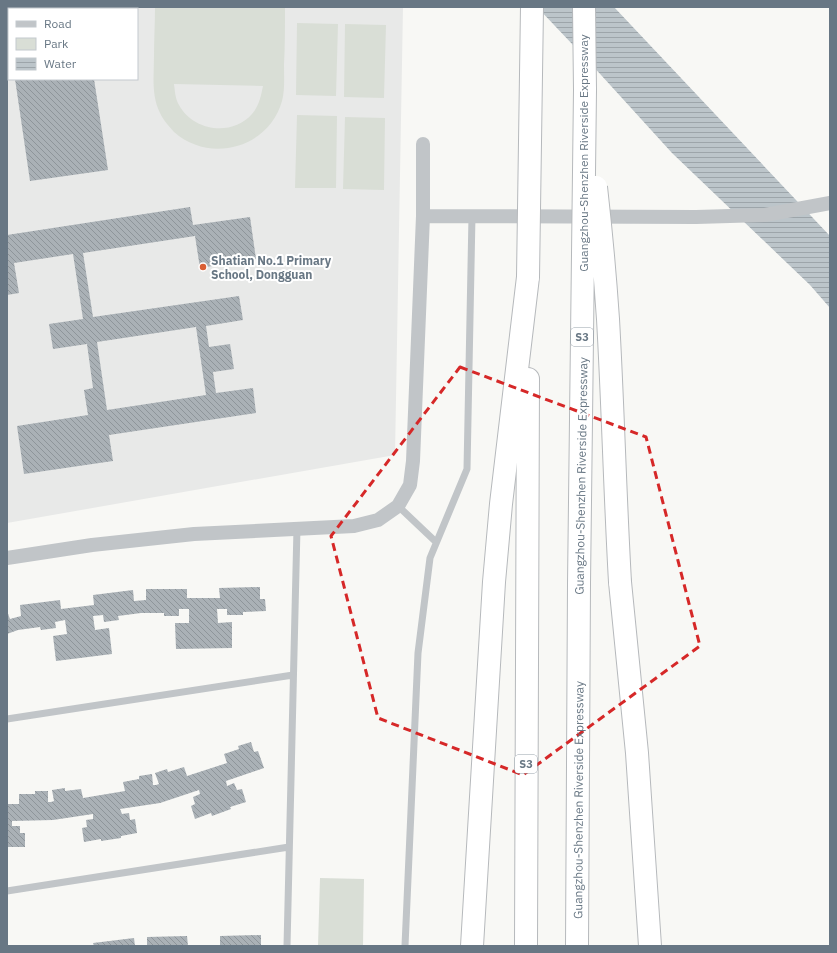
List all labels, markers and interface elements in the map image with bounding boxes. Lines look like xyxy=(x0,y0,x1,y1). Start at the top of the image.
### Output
legend xyxy=(8,8,138,80)
text: Road xyxy=(44,16,72,31)
street label: Guangzhou-Shenzhen Riverside Expressway xyxy=(576,34,591,272)
text: Park xyxy=(44,36,69,51)
text: Water xyxy=(44,56,77,71)
place label: Shatian No.1 Primary School, Dongguan xyxy=(211,253,332,282)
marker: Shatian No.1 Primary School, Dongguan xyxy=(198,262,208,272)
road number: S3 xyxy=(571,328,593,346)
street label: Guangzhou-Shenzhen Riverside Expressway xyxy=(571,357,591,595)
street label: Guangzhou-Shenzhen Riverside Expressway xyxy=(570,681,586,919)
road number: S3 xyxy=(515,755,537,773)

